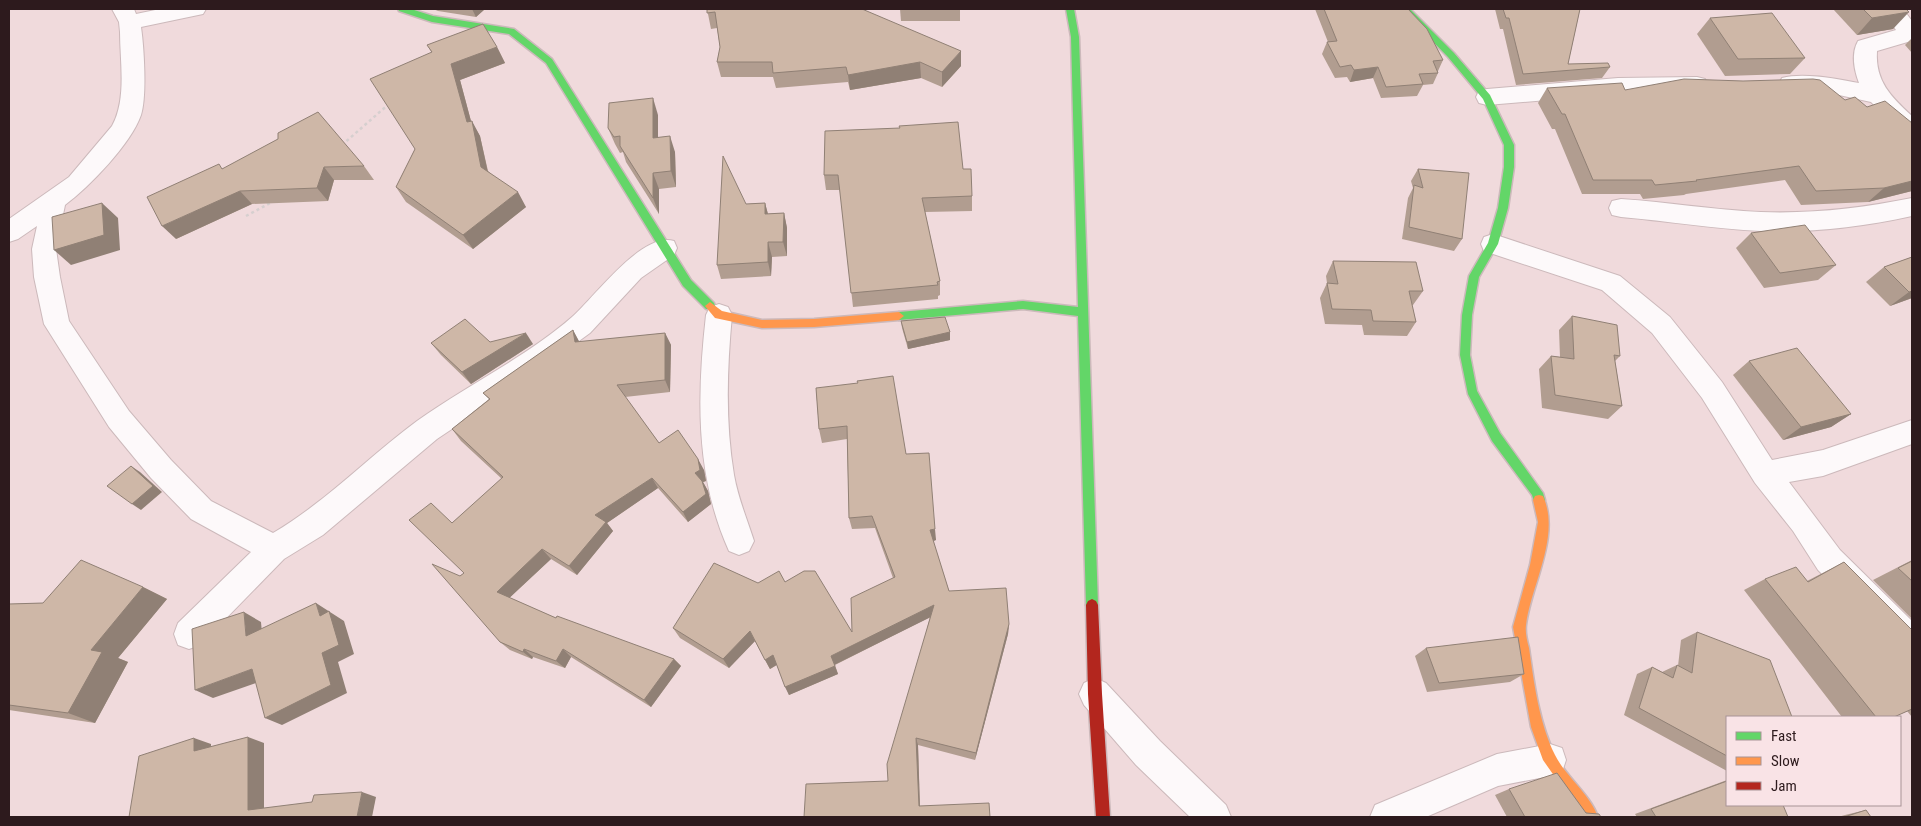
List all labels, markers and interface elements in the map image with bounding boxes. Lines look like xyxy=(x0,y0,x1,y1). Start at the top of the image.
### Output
legend xyxy=(1726,716,1901,806)
text: Fast xyxy=(1771,727,1796,745)
text: Slow xyxy=(1771,752,1800,770)
text: Jam xyxy=(1771,777,1797,795)

